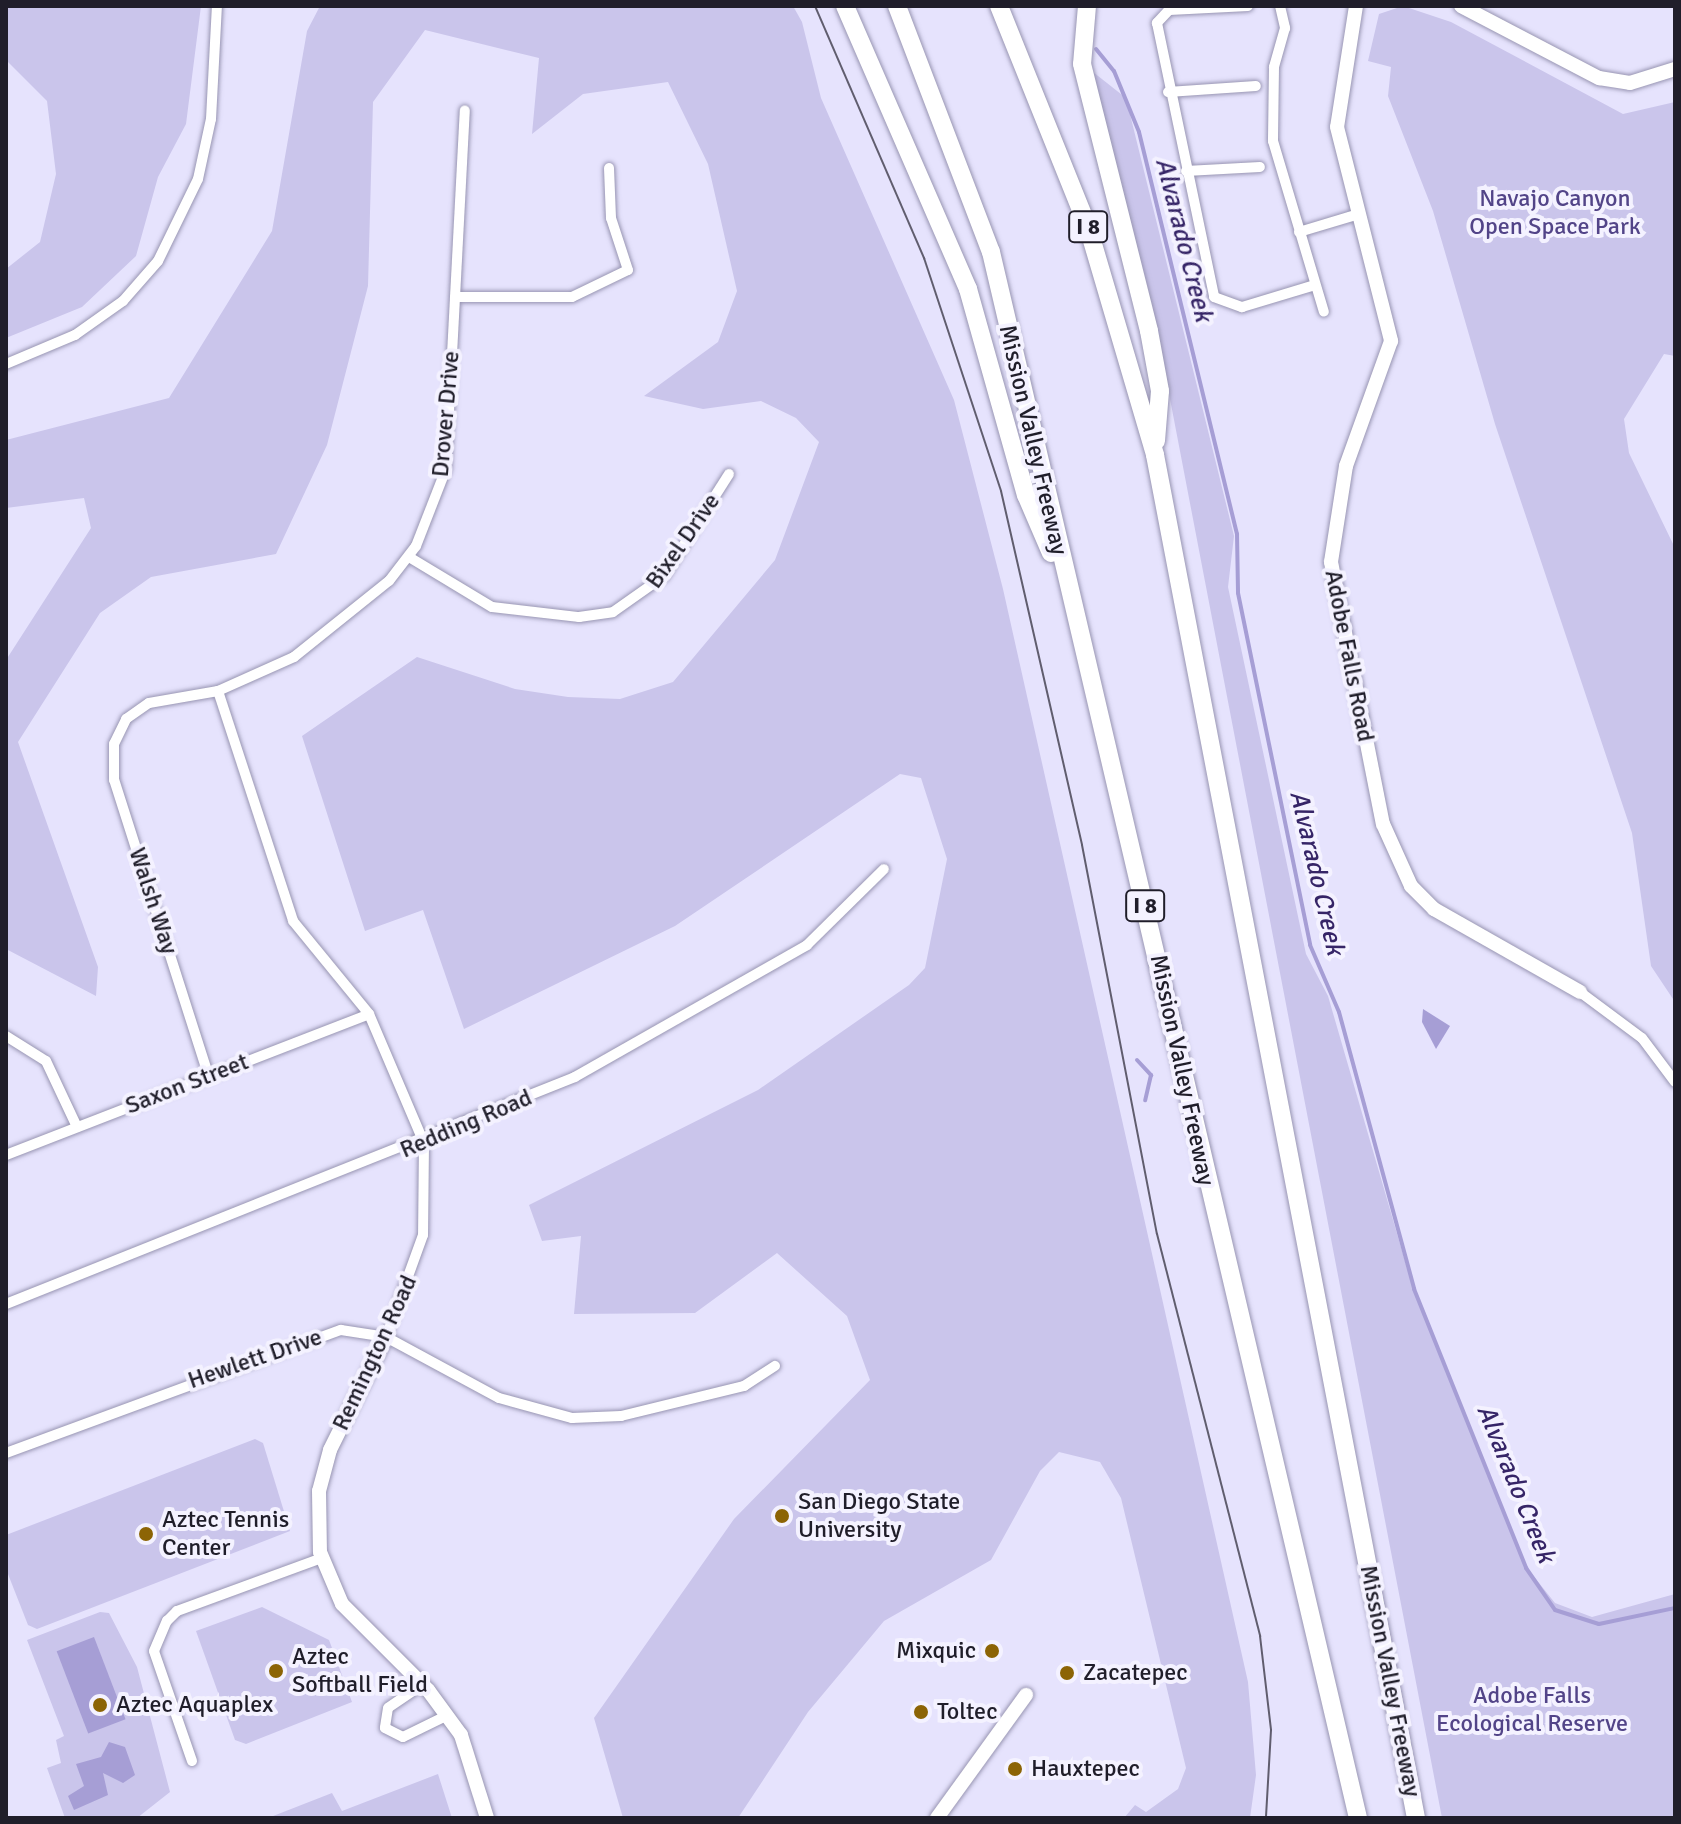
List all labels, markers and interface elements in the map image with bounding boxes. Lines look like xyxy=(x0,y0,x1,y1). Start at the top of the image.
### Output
water label: Alvarado Creek xyxy=(1148,155,1218,325)
park label: Navajo Canyon Open Space Park xyxy=(1469,185,1641,241)
road number: I 8 xyxy=(1068,209,1108,245)
street label: Mission Valley Freeway xyxy=(992,322,1074,558)
street label: Drover Drive xyxy=(426,350,466,478)
street label: Bixel Drive xyxy=(640,488,726,594)
street label: Adobe Falls Road xyxy=(1318,568,1380,744)
water label: Alvarado Creek xyxy=(1282,788,1350,958)
street label: Walsh Way xyxy=(122,844,184,958)
road number: I 8 xyxy=(1125,888,1165,924)
street label: Mission Valley Freeway xyxy=(1143,952,1221,1188)
street label: Saxon Street xyxy=(121,1047,253,1121)
street label: Redding Road xyxy=(396,1083,536,1165)
street label: Remington Road xyxy=(326,1271,424,1435)
street label: Hewlett Drive xyxy=(184,1323,326,1395)
water label: Alvarado Creek xyxy=(1469,1401,1561,1567)
place label: San Diego State University xyxy=(798,1488,960,1544)
place label: Aztec Tennis Center xyxy=(162,1506,289,1562)
marker: San Diego State University xyxy=(773,1507,791,1525)
marker: Aztec Tennis Center xyxy=(137,1525,155,1543)
street label: Mission Valley Freeway xyxy=(1353,1563,1427,1799)
place label: Mixquic xyxy=(896,1637,976,1665)
marker: Mixquic xyxy=(983,1642,1001,1660)
place label: Aztec Softball Field xyxy=(292,1643,428,1699)
place label: Zacatepec xyxy=(1083,1659,1188,1687)
marker: Aztec Softball Field xyxy=(267,1662,285,1680)
marker: Zacatepec xyxy=(1058,1664,1076,1682)
park label: Adobe Falls Ecological Reserve xyxy=(1436,1682,1628,1738)
place label: Aztec Aquaplex xyxy=(116,1691,273,1719)
marker: Aztec Aquaplex xyxy=(91,1696,109,1714)
place label: Toltec xyxy=(937,1698,997,1726)
marker: Toltec xyxy=(912,1703,930,1721)
place label: Hauxtepec xyxy=(1031,1755,1140,1783)
marker: Hauxtepec xyxy=(1006,1760,1024,1778)

